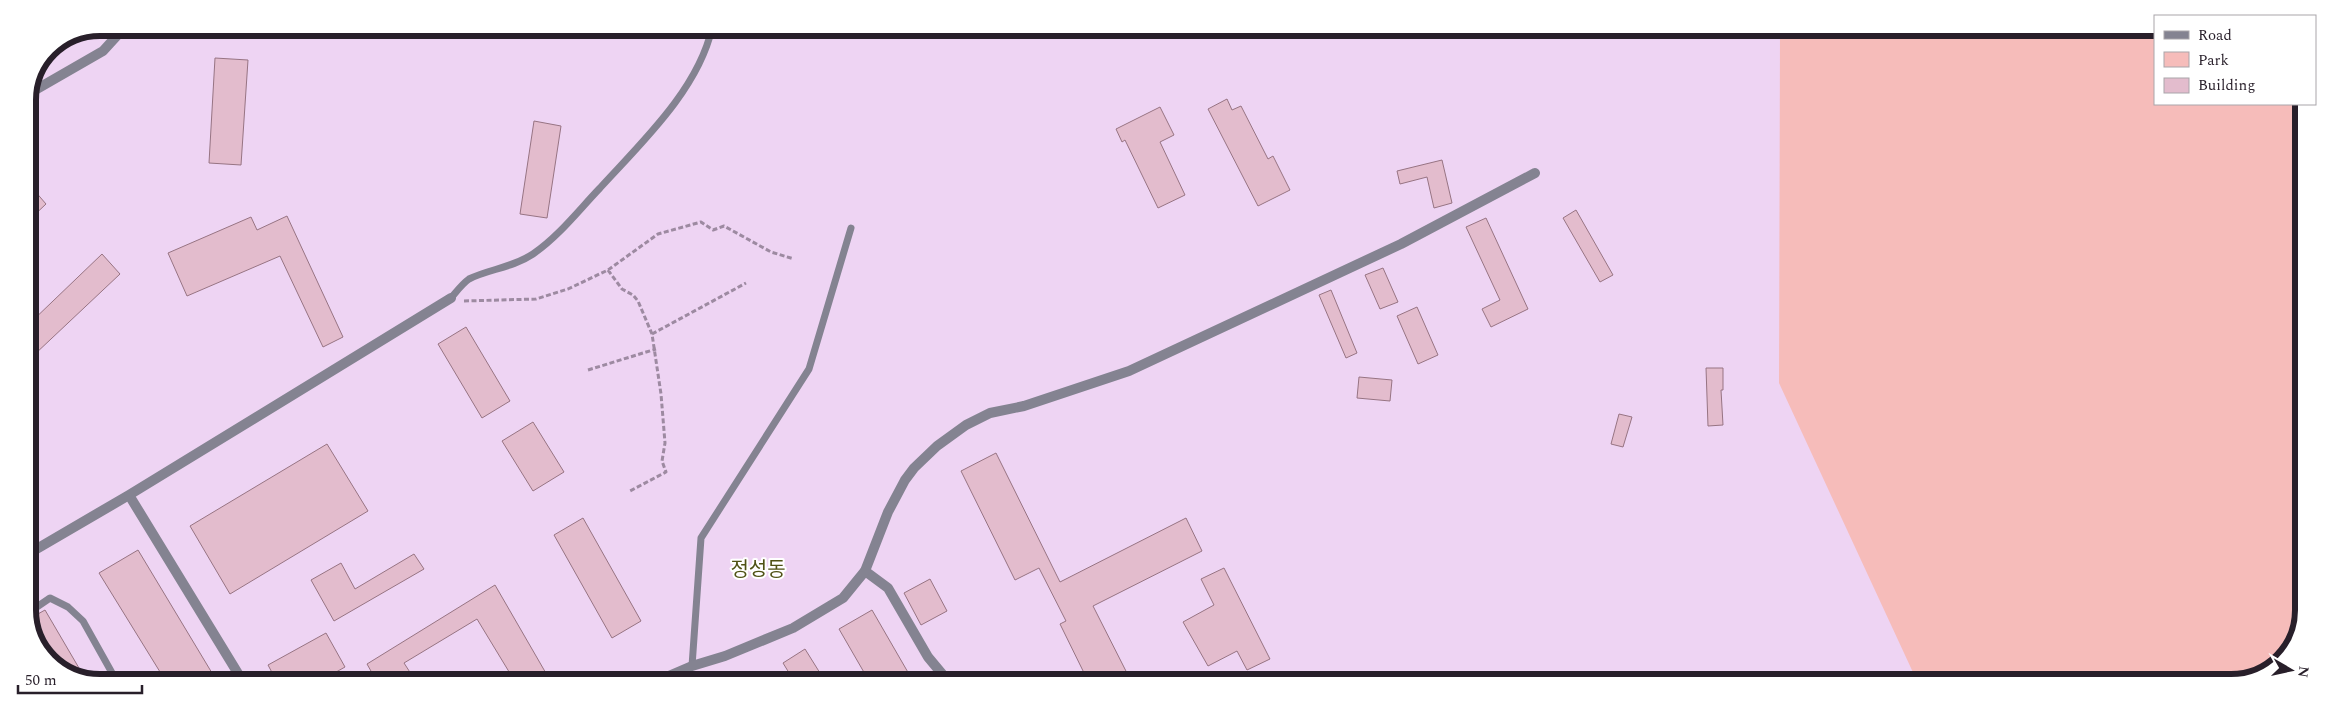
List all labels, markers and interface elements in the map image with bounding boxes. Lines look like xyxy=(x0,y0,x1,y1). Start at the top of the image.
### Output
legend xyxy=(2154,15,2316,105)
text: Road xyxy=(2198,24,2232,47)
text: Park xyxy=(2198,49,2229,72)
text: Building xyxy=(2198,74,2255,97)
district label: 정성동 xyxy=(730,555,786,585)
north arrow xyxy=(2266,645,2316,695)
scale bar xyxy=(18,662,141,694)
text: N xyxy=(2292,665,2315,679)
text: 50 m xyxy=(25,669,57,692)

